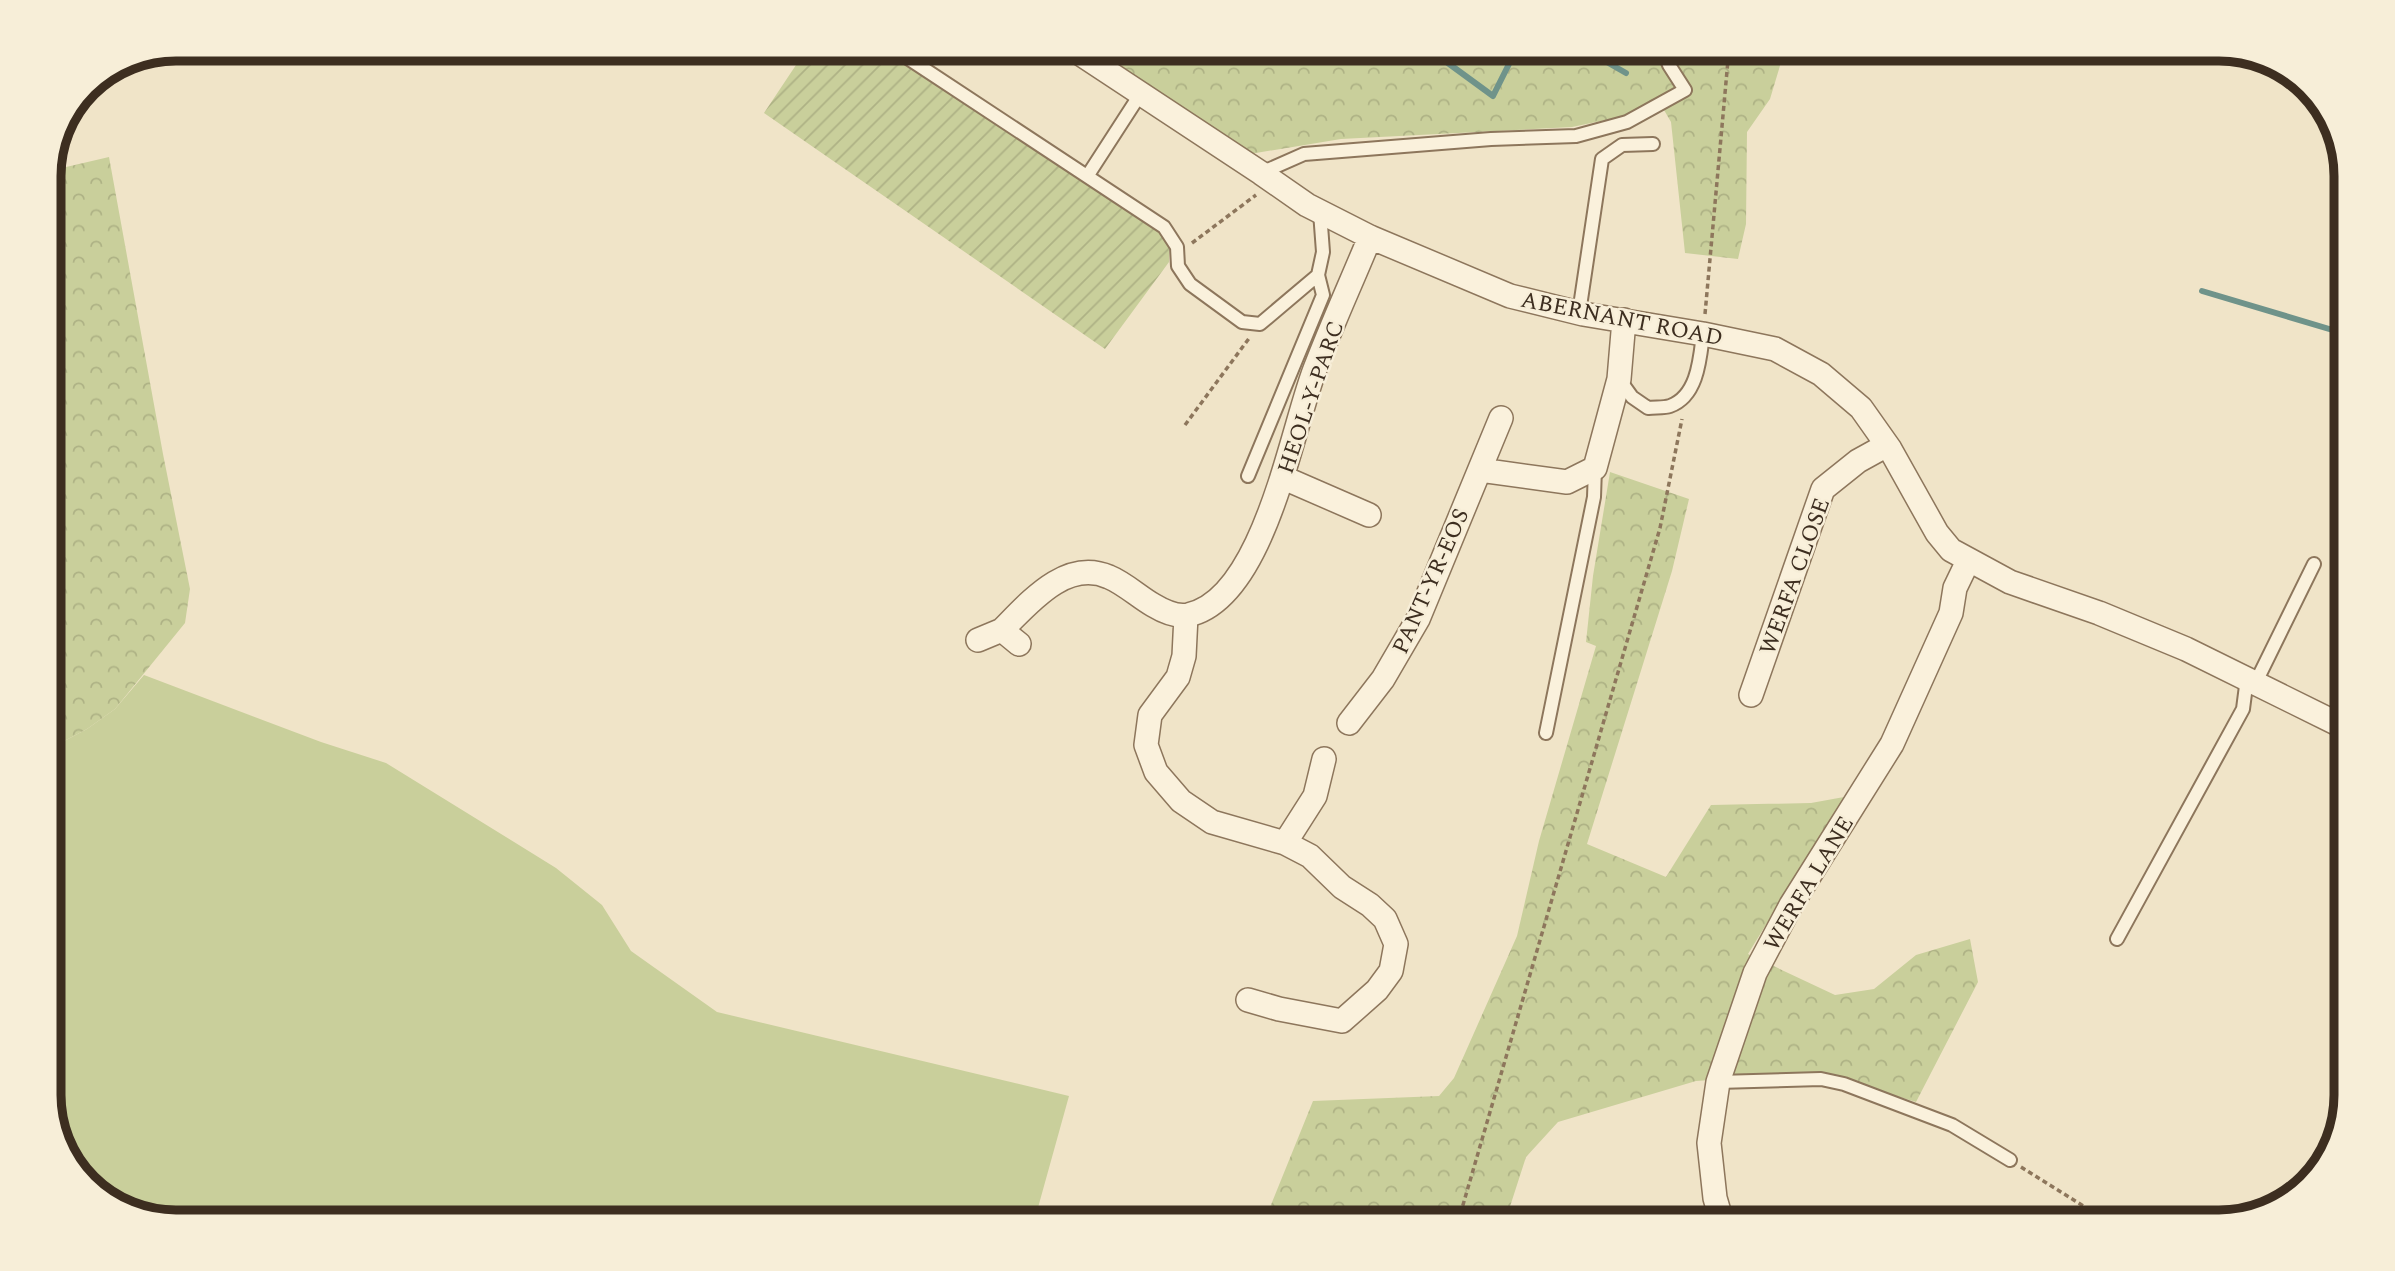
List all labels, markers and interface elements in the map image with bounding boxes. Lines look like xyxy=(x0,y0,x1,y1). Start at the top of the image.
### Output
street label: ABERNANT ROAD xyxy=(1518,283,1726,356)
street label: HEOL-Y-PARC xyxy=(1269,316,1354,479)
street label: WERFA CLOSE xyxy=(1751,493,1840,660)
street label: PANT-YR-EOS xyxy=(1384,503,1479,660)
street label: WERFA LANE xyxy=(1755,809,1864,958)

